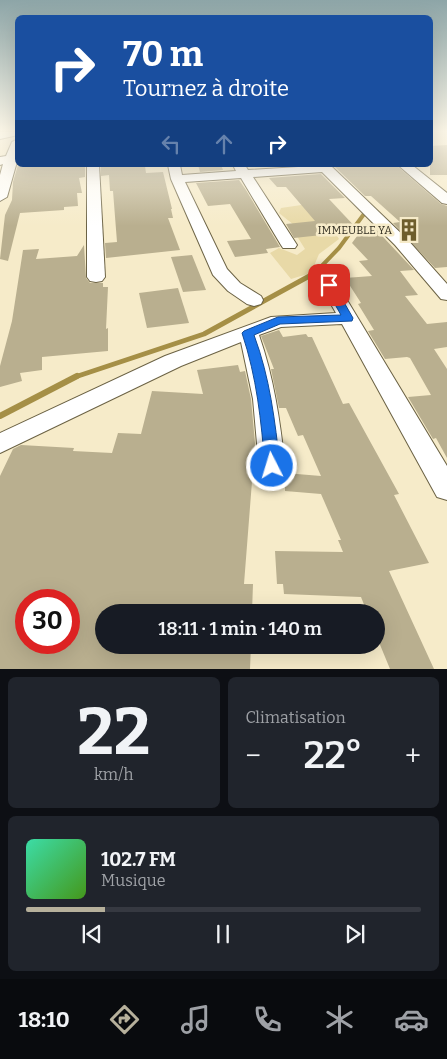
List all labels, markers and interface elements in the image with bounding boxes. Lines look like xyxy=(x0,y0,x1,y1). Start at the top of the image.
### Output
text: 70 m xyxy=(123,33,203,75)
icon: right xyxy=(40,35,105,100)
text: Tournez à droite xyxy=(123,75,289,102)
icon: left xyxy=(157,130,185,158)
icon: ahead xyxy=(210,130,238,158)
icon: right xyxy=(263,130,291,158)
building icon: IMMEUBLE YA xyxy=(396,217,422,243)
place label: IMMEUBLE YA xyxy=(318,224,392,237)
pin xyxy=(308,264,350,306)
icon: arrive xyxy=(315,271,343,299)
position arrow xyxy=(245,439,297,491)
speed limit sign: 30 xyxy=(15,589,80,654)
text: 18:11 · 1 min · 140 m xyxy=(158,617,322,640)
text: 22 xyxy=(77,693,150,771)
text: Climatisation xyxy=(246,708,346,727)
text: 22° xyxy=(303,732,363,778)
text: − xyxy=(246,739,261,772)
text: + xyxy=(405,739,421,772)
text: km/h xyxy=(94,765,134,784)
text: 102.7 FM xyxy=(101,848,176,871)
text: Musique xyxy=(101,871,166,890)
icon: previous xyxy=(78,920,106,948)
icon: pause xyxy=(209,920,237,948)
icon: next xyxy=(341,920,369,948)
icon: directions xyxy=(107,1002,142,1037)
icon: music xyxy=(178,1002,213,1037)
icon: phone xyxy=(250,1002,285,1037)
icon: climate xyxy=(322,1002,357,1037)
icon: car xyxy=(394,1002,429,1037)
text: 18:10 xyxy=(18,1006,70,1033)

